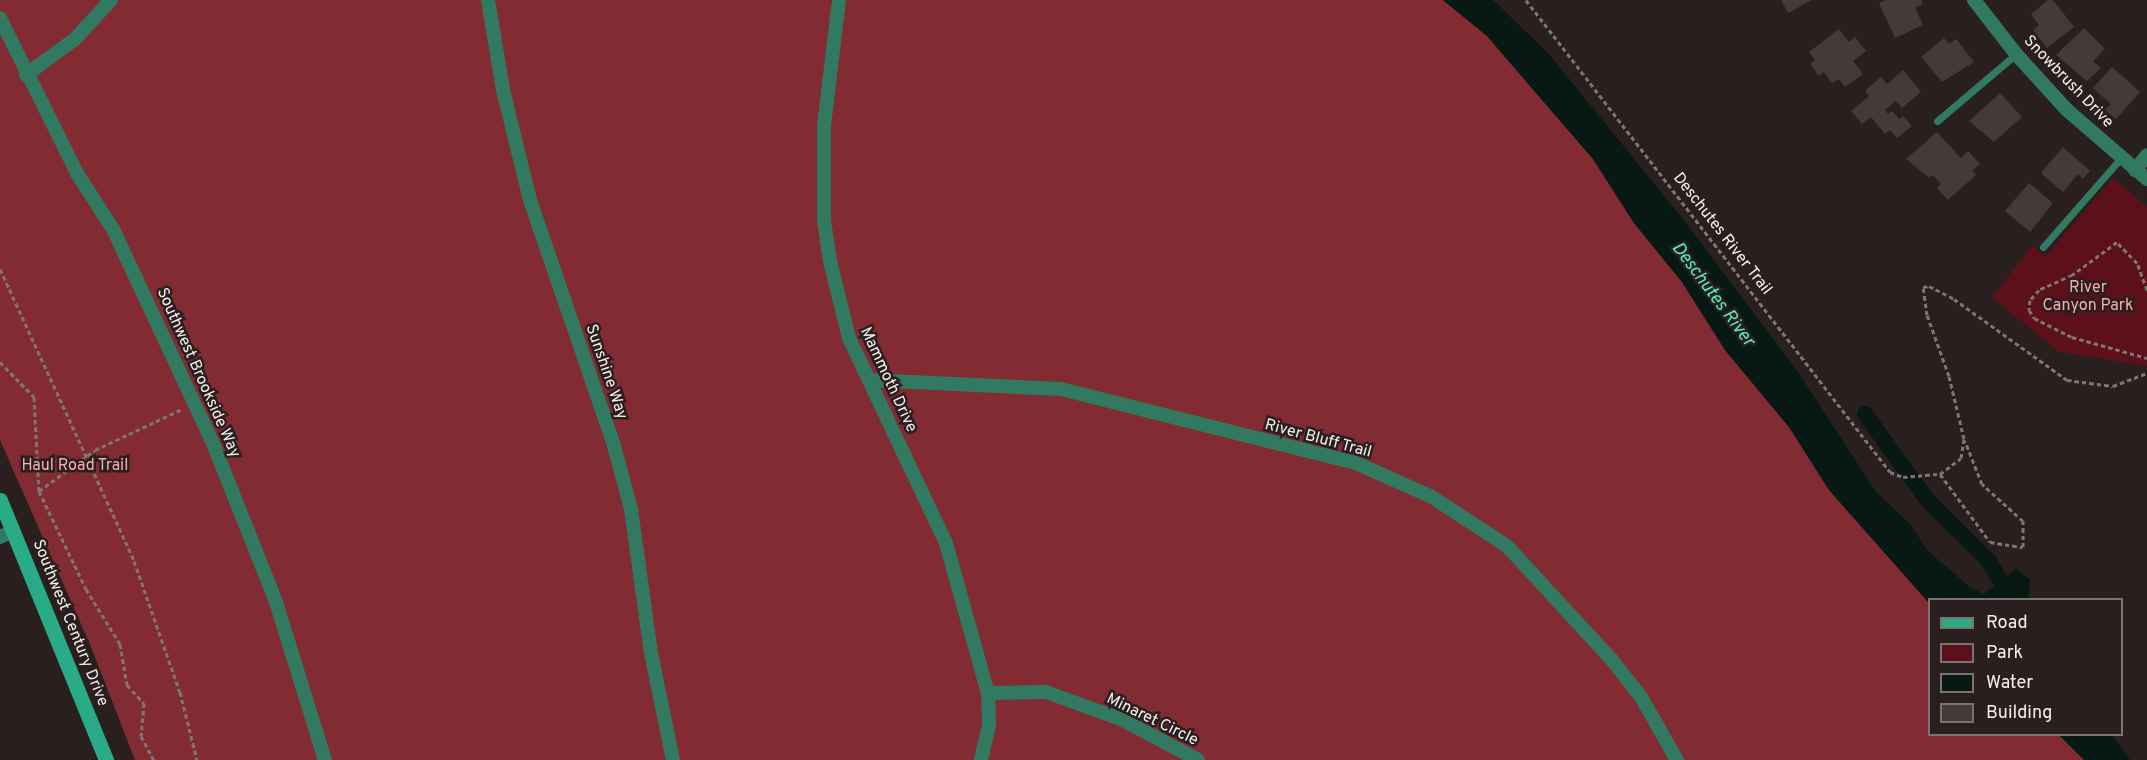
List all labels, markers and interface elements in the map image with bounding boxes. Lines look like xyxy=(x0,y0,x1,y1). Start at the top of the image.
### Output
street label: Snowbrush Drive xyxy=(2019,32,2117,132)
street label: Deschutes River Trail xyxy=(1668,169,1776,299)
water label: Deschutes River xyxy=(1666,238,1758,352)
park label: River Canyon Park xyxy=(2043,278,2133,316)
street label: Southwest Brookside Way xyxy=(152,285,244,461)
street label: Sunshine Way xyxy=(581,322,631,422)
street label: Mammoth Drive xyxy=(855,324,921,436)
street label: River Bluff Trail xyxy=(1262,415,1374,463)
park label: Haul Road Trail xyxy=(21,456,129,476)
street label: Southwest Century Drive xyxy=(28,537,112,709)
legend xyxy=(1928,598,2123,736)
text: Road xyxy=(1986,612,2028,635)
text: Park xyxy=(1986,642,2023,665)
text: Water xyxy=(1986,672,2033,695)
street label: Minaret Circle xyxy=(1103,690,1201,750)
text: Building xyxy=(1986,702,2052,725)

